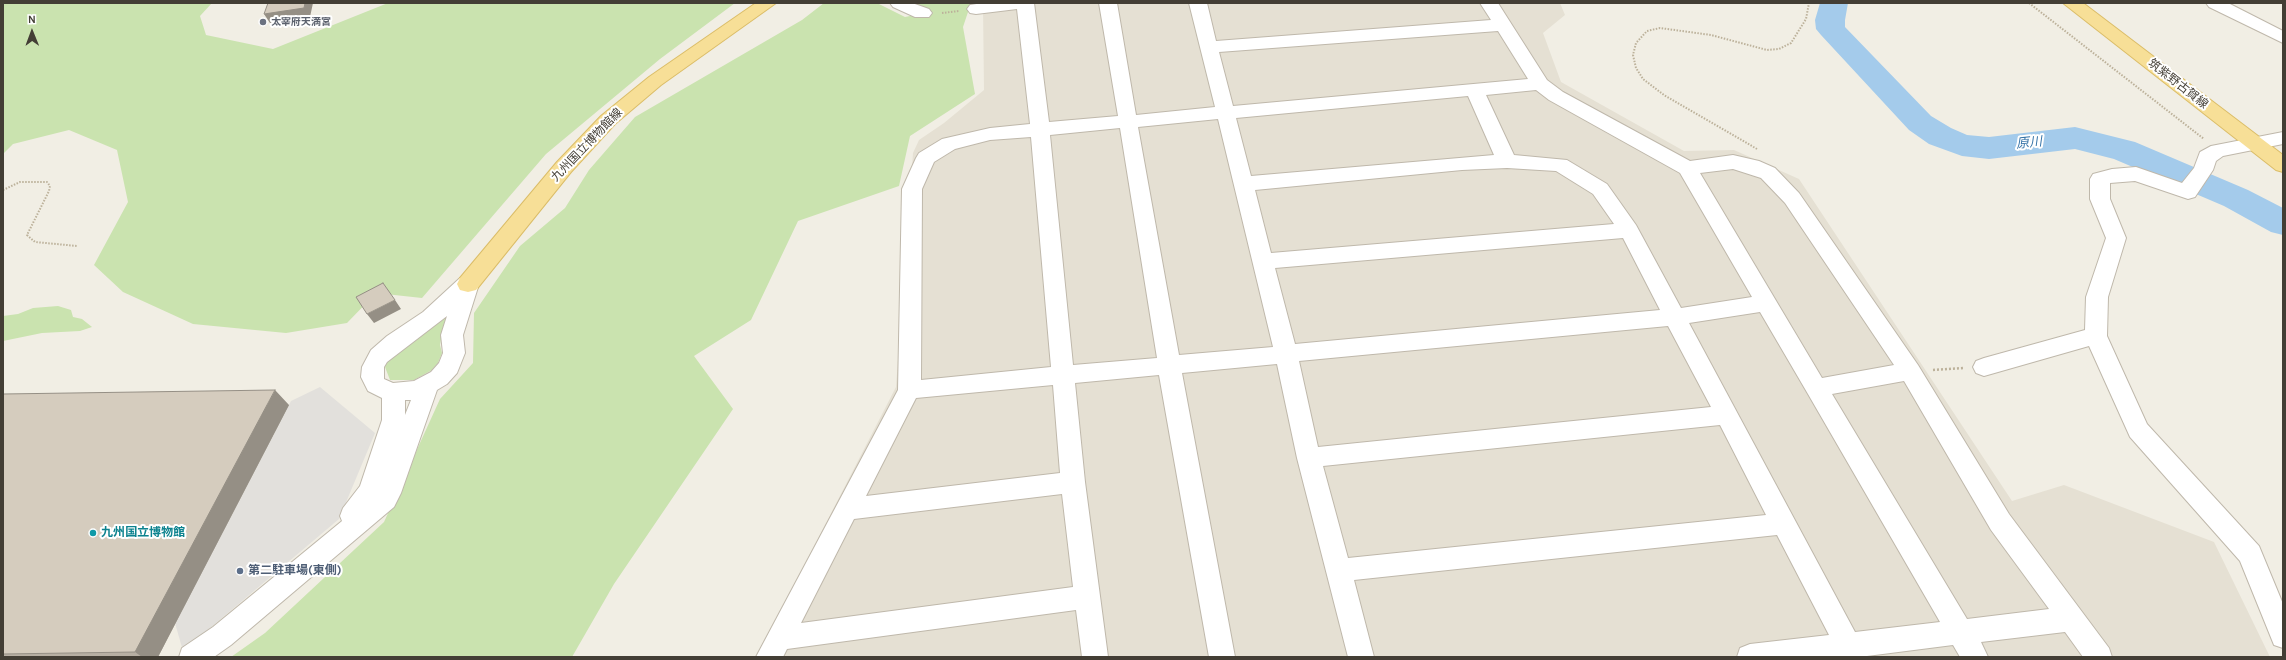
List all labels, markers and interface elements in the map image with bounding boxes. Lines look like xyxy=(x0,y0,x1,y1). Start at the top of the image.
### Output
north arrow xyxy=(12,12,52,52)
text: N xyxy=(28,13,36,26)
place label: 太宰府天満宮 xyxy=(271,16,331,28)
marker: 太宰府天満宮 xyxy=(258,17,268,27)
street label: 筑紫野古賀線 xyxy=(2145,56,2211,112)
street label: 九州国立博物館線 xyxy=(548,105,626,185)
water label: 原川 xyxy=(2015,134,2043,152)
place label: 九州国立博物館 xyxy=(101,526,185,540)
marker: 九州国立博物館 xyxy=(88,528,98,538)
place label: 第二駐車場(東側) xyxy=(248,564,342,578)
marker: 第二駐車場(東側) xyxy=(235,566,245,576)

